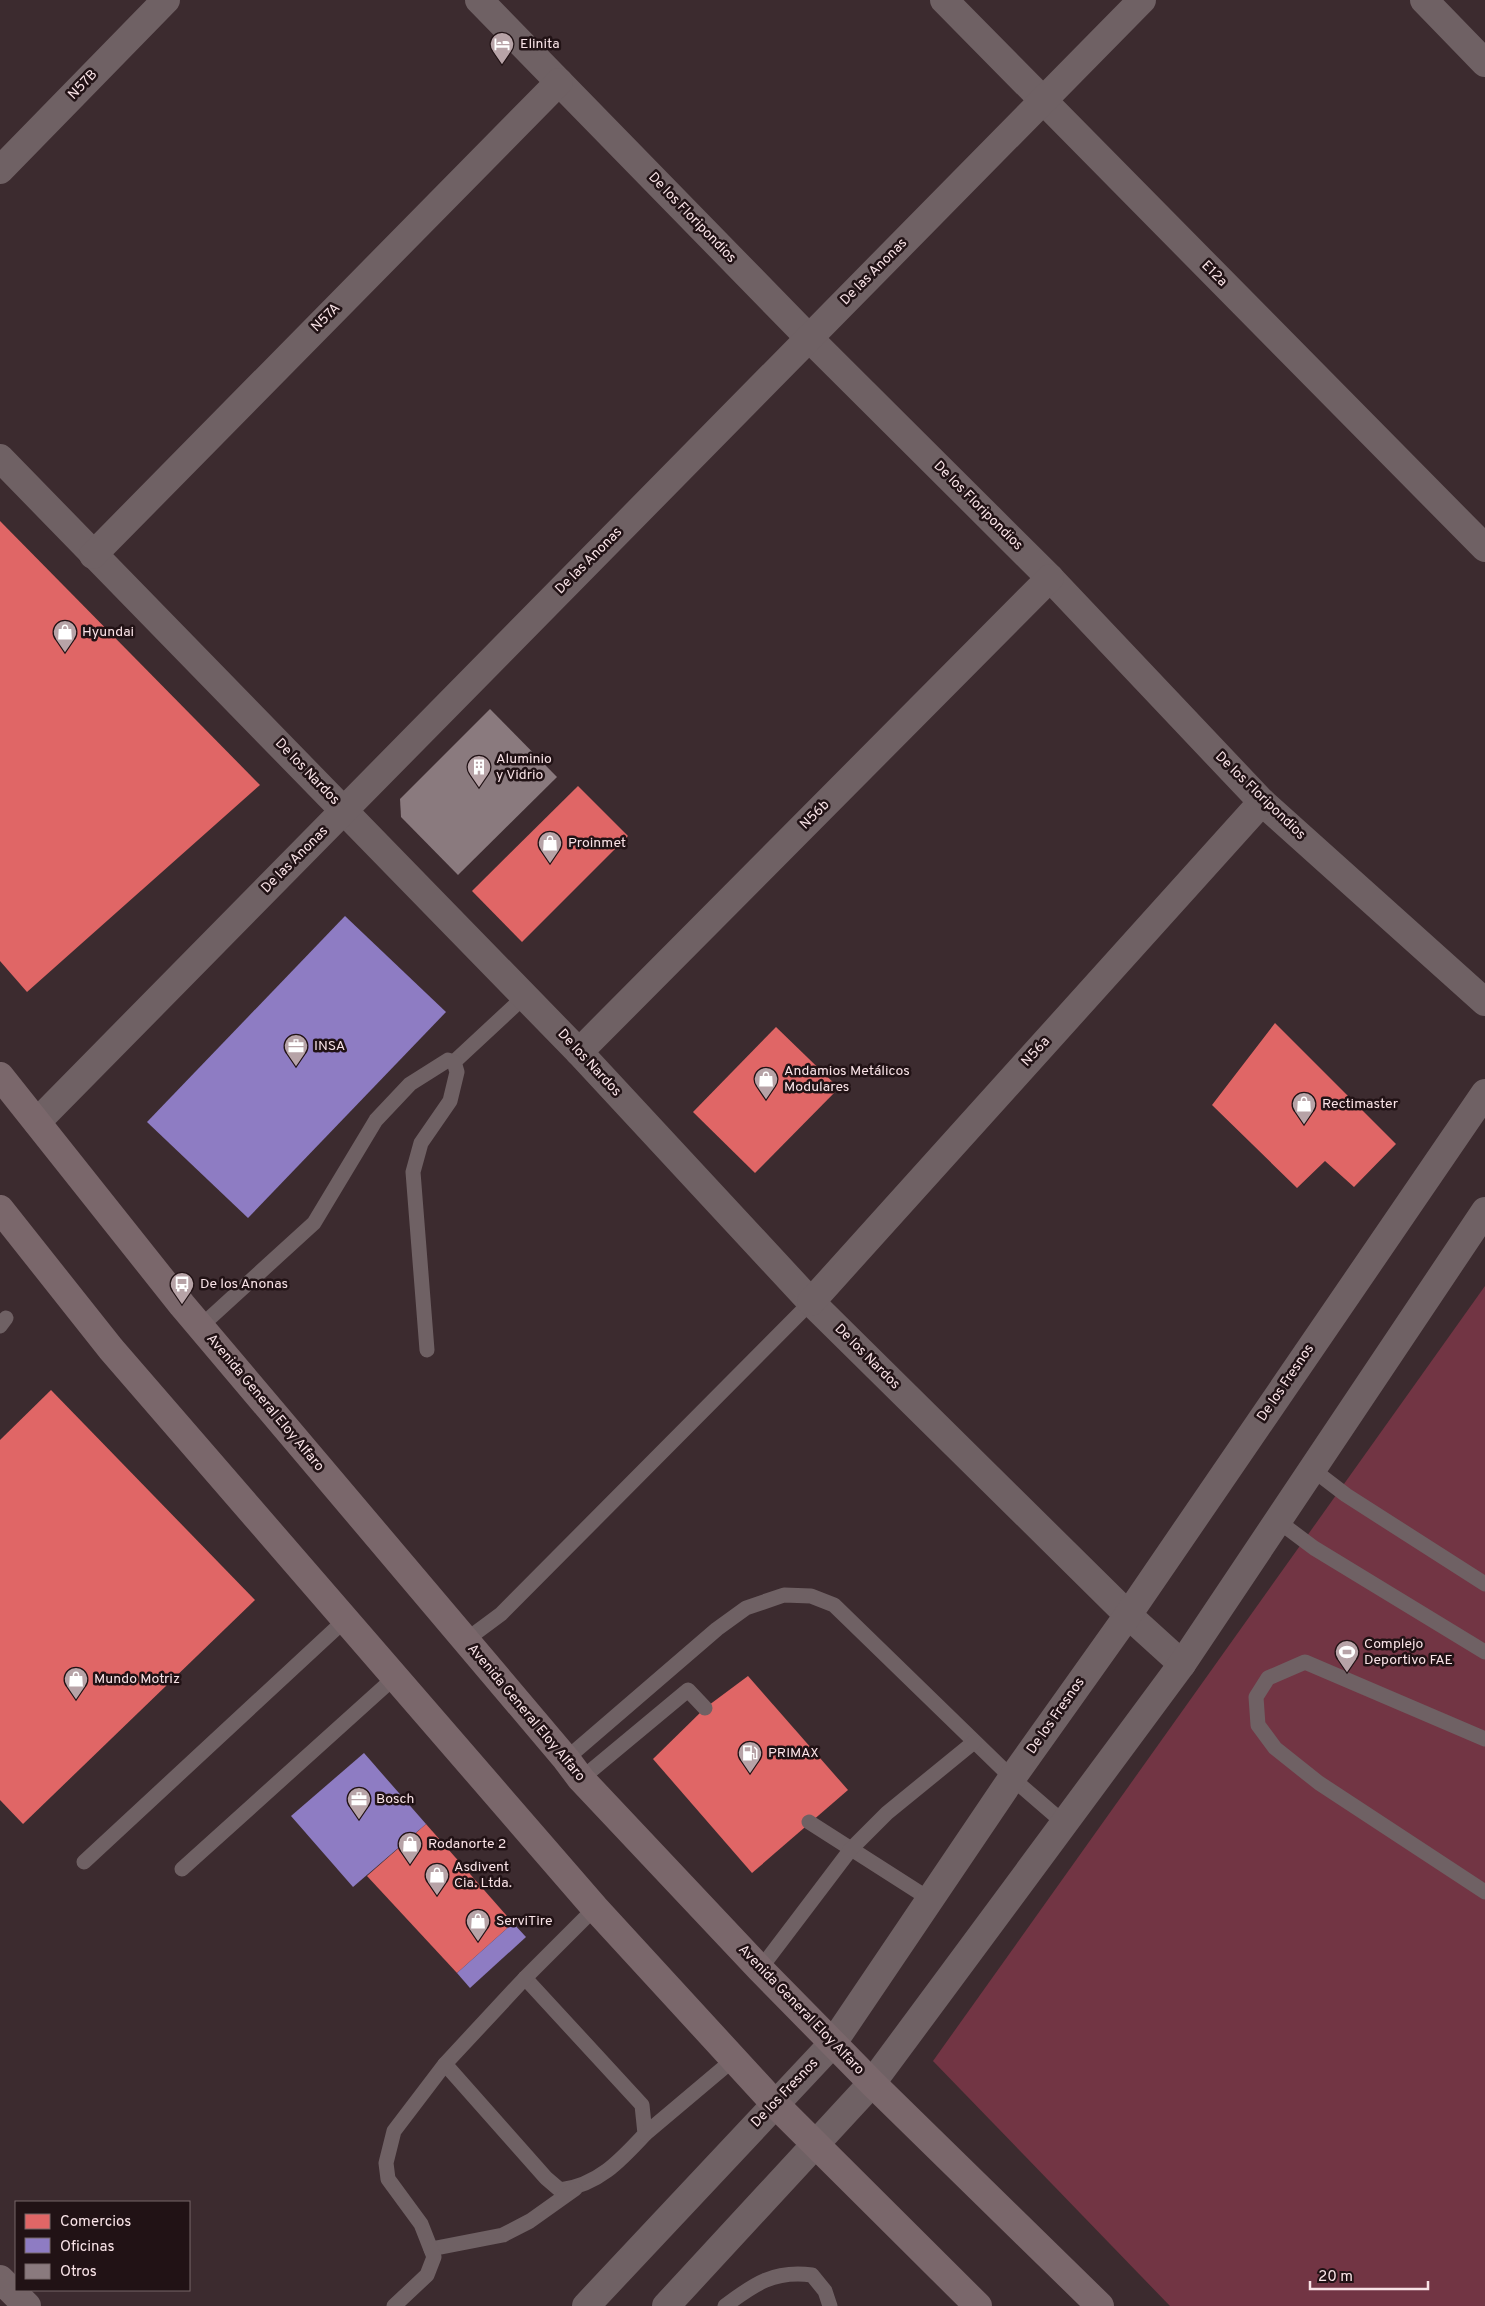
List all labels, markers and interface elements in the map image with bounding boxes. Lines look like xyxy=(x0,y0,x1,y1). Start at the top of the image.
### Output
hotel icon: Elinita xyxy=(489,31,515,65)
place label: Elinita xyxy=(520,36,560,53)
street label: N57B xyxy=(65,67,101,103)
street label: De los Floripondios xyxy=(644,169,740,267)
street label: De las Anonas xyxy=(837,235,911,309)
street label: E12a xyxy=(1198,258,1230,290)
street label: N57A xyxy=(308,300,344,336)
street label: De los Floripondios xyxy=(930,458,1026,554)
street label: De las Anonas xyxy=(552,524,626,598)
shop icon: Hyundai xyxy=(52,619,78,653)
place label: Hyundai xyxy=(82,624,134,641)
street label: De los Nardos xyxy=(271,735,343,809)
street label: De los Floripondios xyxy=(1211,748,1309,844)
place label: Aluminio y Vidrio xyxy=(496,751,552,784)
building icon: Aluminio y Vidrio xyxy=(466,754,492,788)
street label: N56b xyxy=(797,797,833,833)
street label: De las Anonas xyxy=(258,823,332,897)
shop icon: Proinmet xyxy=(537,830,563,864)
place label: Proinmet xyxy=(568,835,626,852)
street label: De los Nardos xyxy=(554,1026,624,1100)
office icon: INSA xyxy=(283,1033,309,1067)
street label: N56a xyxy=(1018,1034,1054,1070)
place label: INSA xyxy=(314,1038,345,1055)
place label: Andamios Metálicos Modulares xyxy=(784,1063,910,1096)
shop icon: Andamios Metálicos Modulares xyxy=(753,1066,779,1100)
shop icon: Rectimaster xyxy=(1291,1091,1317,1125)
place label: Rectimaster xyxy=(1322,1096,1399,1113)
bus stop icon: De los Anonas xyxy=(169,1271,195,1305)
place label: De los Anonas xyxy=(200,1276,288,1293)
street label: De los Nardos xyxy=(831,1321,903,1393)
street label: Avenida General Eloy Alfaro xyxy=(202,1331,328,1475)
street label: De los Fresnos xyxy=(1254,1341,1318,1425)
place label: Complejo Deportivo FAE xyxy=(1364,1636,1453,1669)
sports icon: Complejo Deportivo FAE xyxy=(1334,1639,1360,1673)
street label: Avenida General Eloy Alfaro xyxy=(463,1641,589,1785)
shop icon: Mundo Motriz xyxy=(63,1666,89,1700)
place label: Mundo Motriz xyxy=(94,1671,180,1688)
street label: De los Fresnos xyxy=(1023,1674,1089,1758)
fuel station icon: PRIMAX xyxy=(737,1740,763,1774)
place label: PRIMAX xyxy=(768,1745,819,1762)
office icon: Bosch xyxy=(346,1786,372,1820)
place label: Bosch xyxy=(376,1791,414,1808)
shop icon: Rodanorte 2 xyxy=(397,1831,423,1865)
place label: Rodanorte 2 xyxy=(428,1836,506,1853)
place label: Asdivent Cia. Ltda. xyxy=(454,1859,512,1892)
shop icon: Asdivent Cia. Ltda. xyxy=(424,1862,450,1896)
shop icon: ServiTire xyxy=(465,1908,491,1942)
place label: ServiTire xyxy=(496,1913,552,1930)
street label: Avenida General Eloy Alfaro xyxy=(734,1941,868,2079)
street label: De los Fresnos xyxy=(748,2055,822,2131)
legend xyxy=(15,2201,190,2291)
text: Comercios xyxy=(60,2213,131,2232)
text: Oficinas xyxy=(60,2238,115,2257)
scale bar xyxy=(1310,2258,1428,2290)
text: Otros xyxy=(60,2263,97,2282)
text: 20 m xyxy=(1318,2268,1353,2287)

